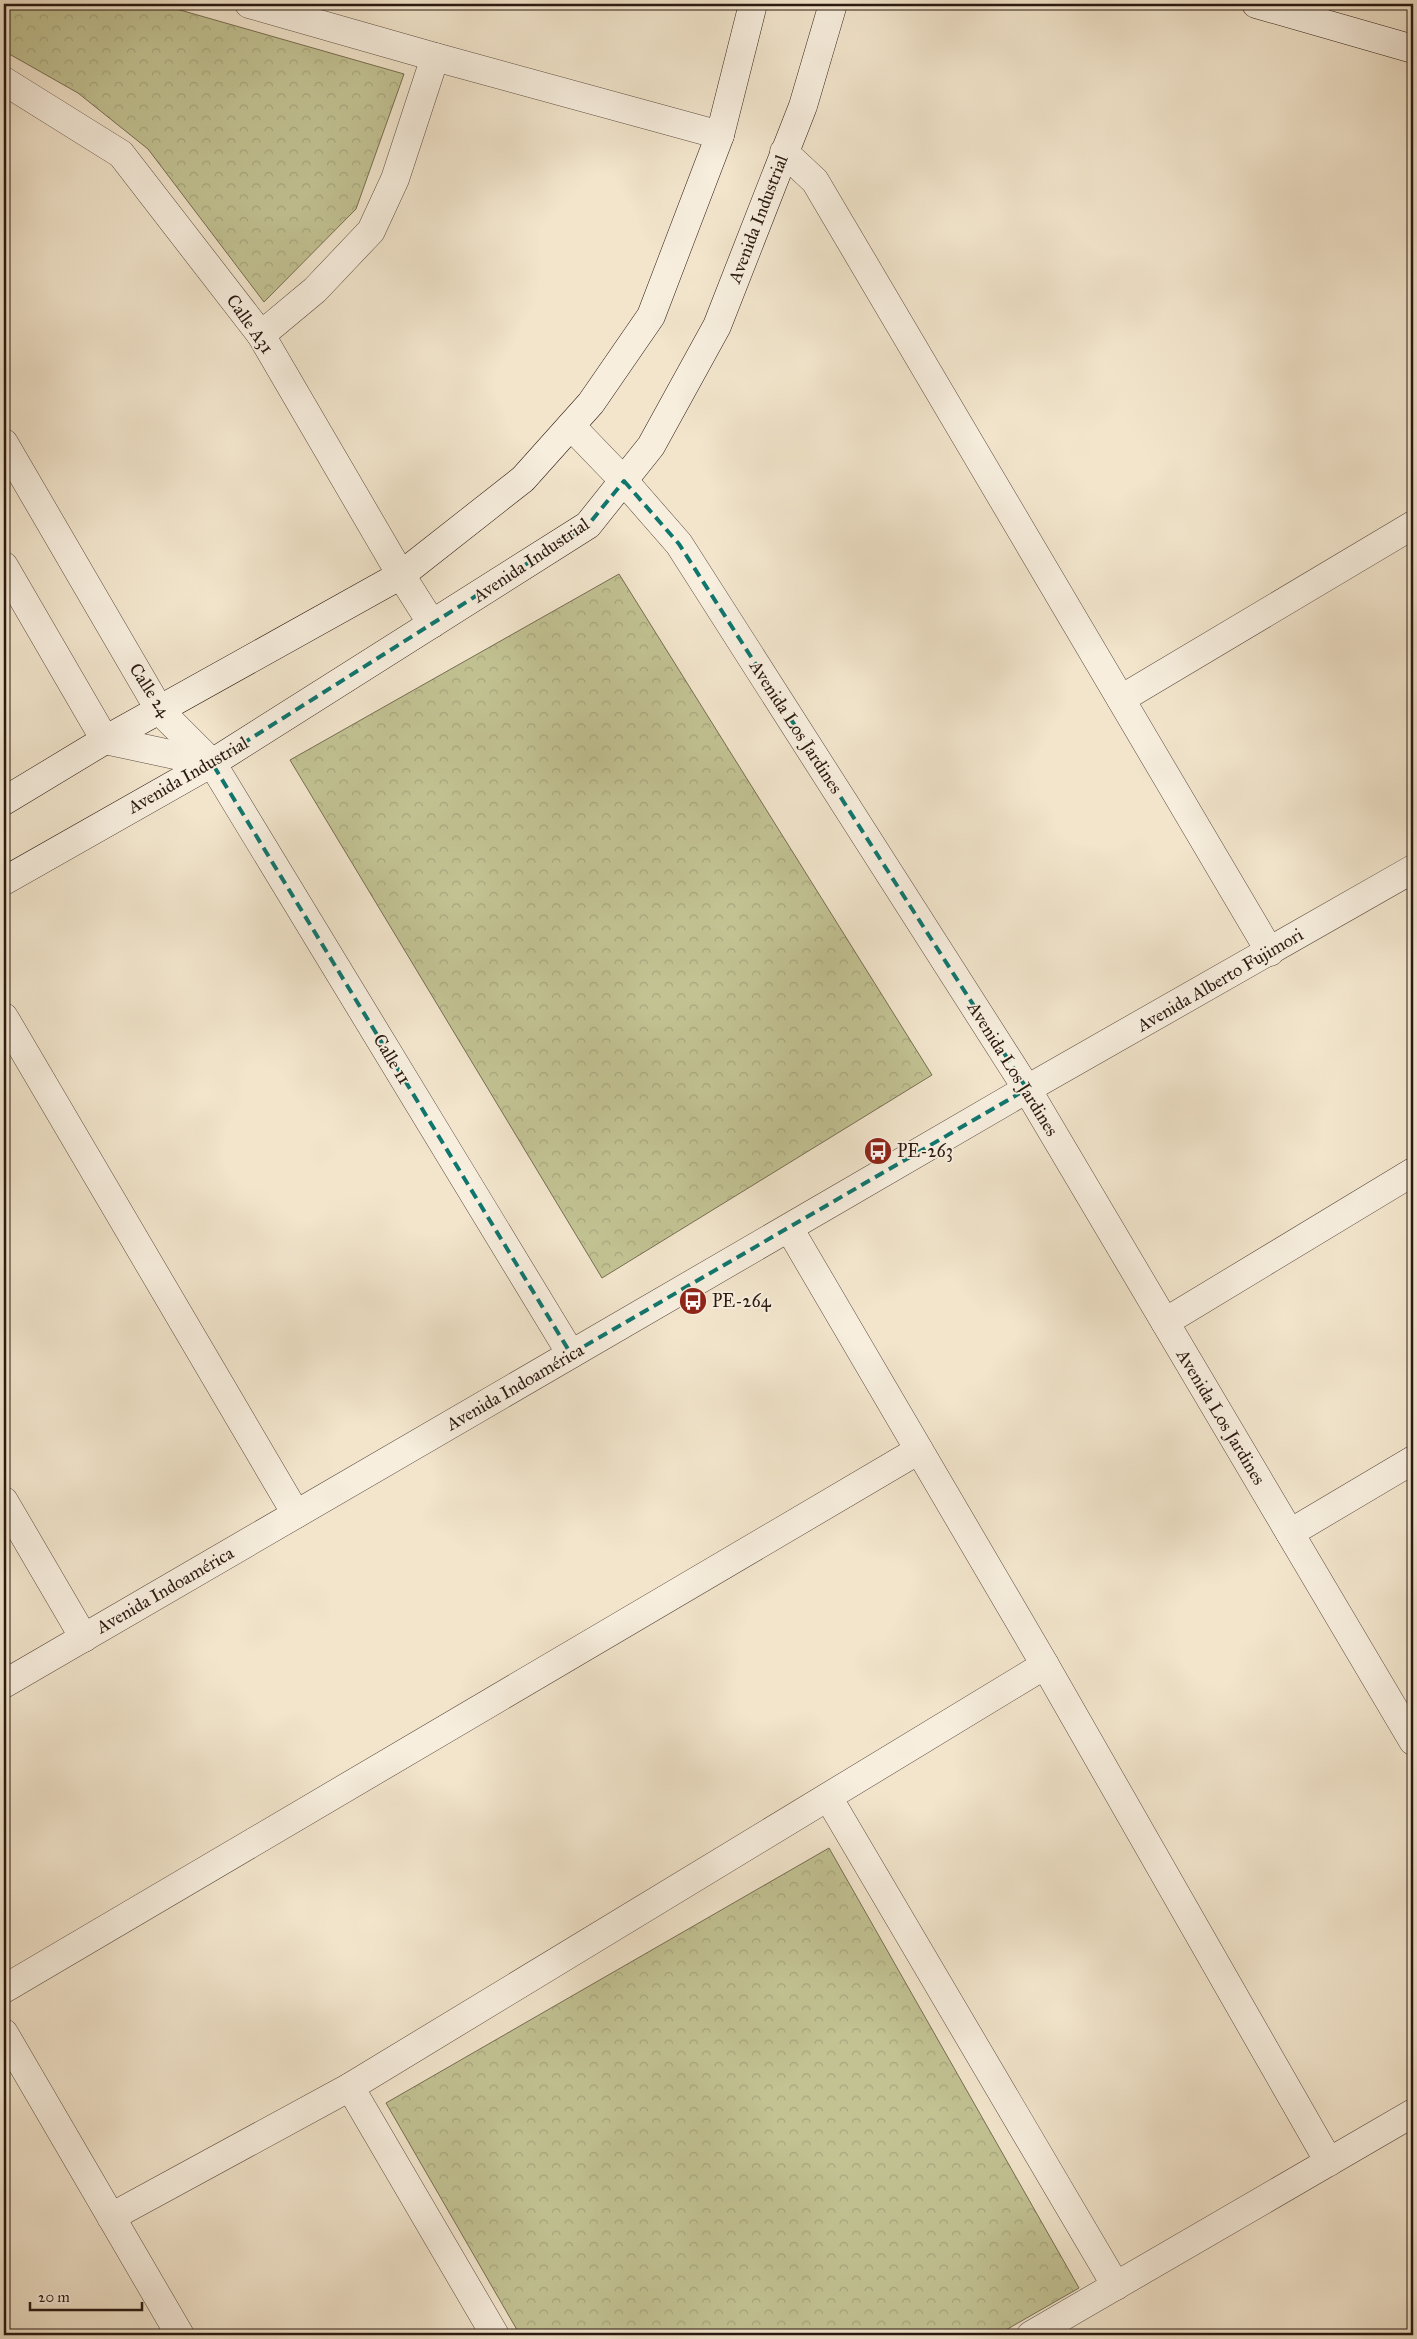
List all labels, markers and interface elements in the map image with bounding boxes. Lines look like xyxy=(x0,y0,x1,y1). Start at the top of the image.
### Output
street label: Avenida Industrial xyxy=(723,152,793,287)
street label: Calle A31 xyxy=(222,290,278,358)
street label: Avenida Industrial xyxy=(468,513,593,608)
street label: Avenida Los Jardines xyxy=(743,655,847,798)
street label: Calle 24 xyxy=(124,659,176,722)
street label: Avenida Industrial xyxy=(123,732,252,819)
street label: Avenida Alberto Fujimori xyxy=(1132,923,1307,1037)
street label: Avenida Los Jardines xyxy=(961,997,1063,1141)
street label: Calle 11 xyxy=(368,1030,416,1088)
bus stop icon: PE-263 xyxy=(863,1136,893,1166)
place label: PE-263 xyxy=(897,1140,953,1162)
bus stop icon: PE-264 xyxy=(678,1286,708,1316)
place label: PE-264 xyxy=(712,1290,772,1312)
street label: Avenida Indoamérica xyxy=(441,1338,588,1436)
street label: Avenida Los Jardines xyxy=(1170,1344,1270,1489)
street label: Avenida Indoamérica xyxy=(91,1541,238,1639)
scale bar xyxy=(30,2279,142,2311)
text: 20 m xyxy=(38,2288,70,2306)

